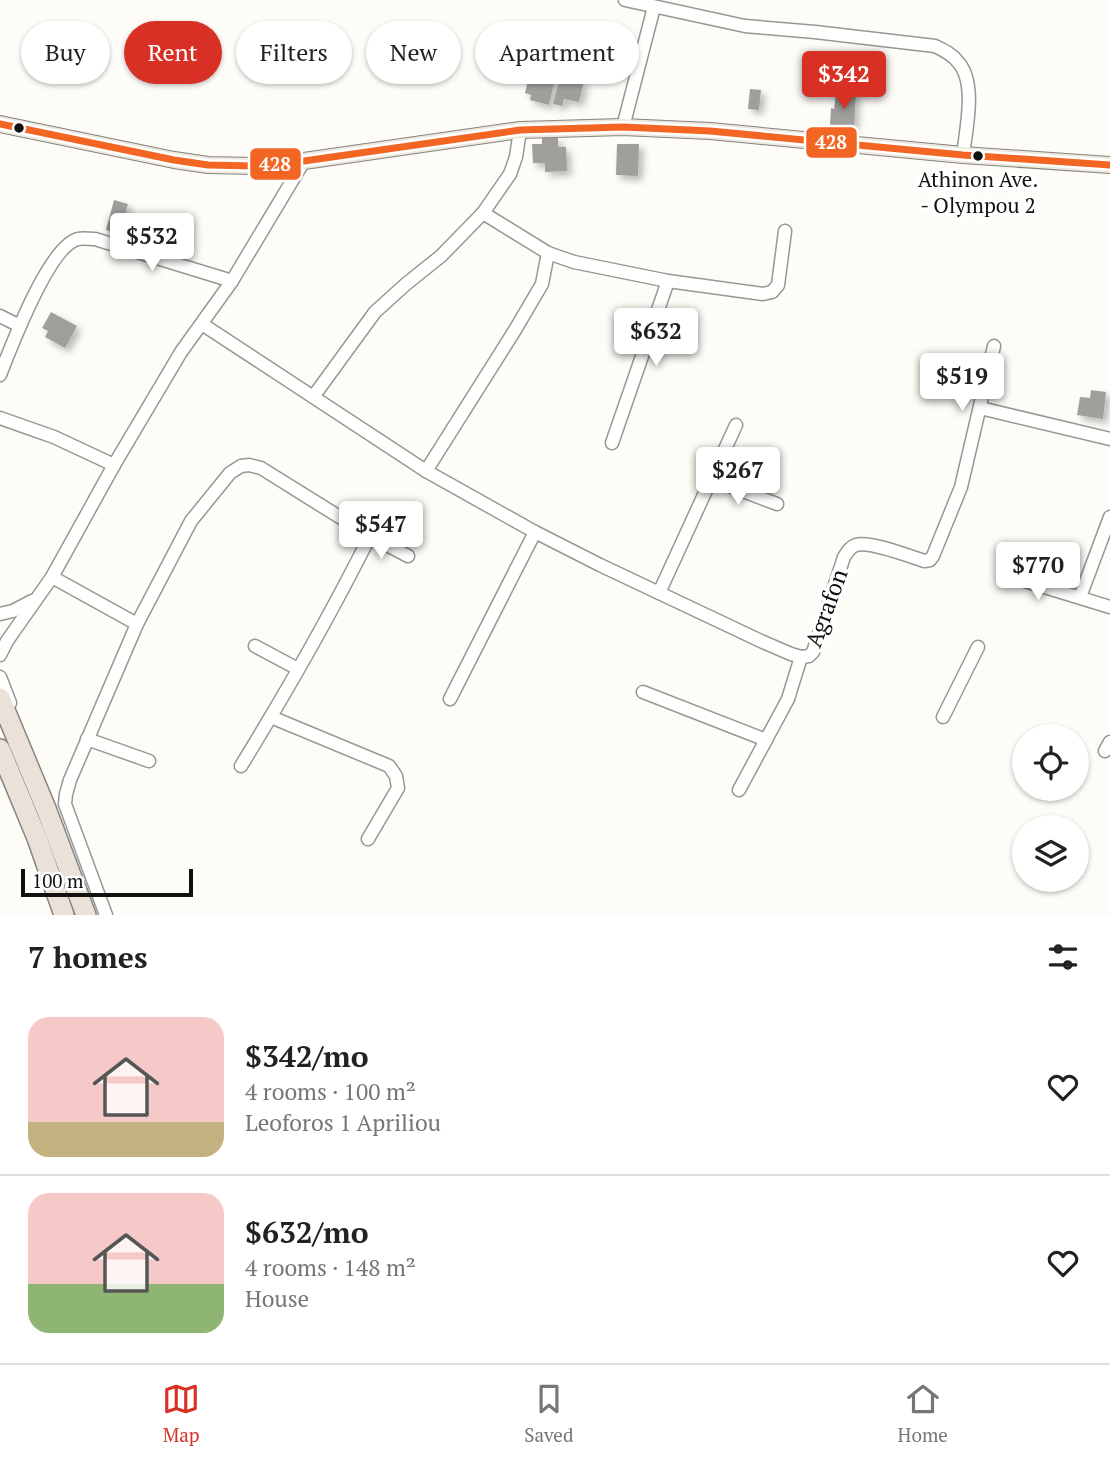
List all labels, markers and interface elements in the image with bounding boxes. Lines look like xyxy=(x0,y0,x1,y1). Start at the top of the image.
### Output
chip: Buy xyxy=(21,21,110,84)
chip: Rent xyxy=(124,21,222,84)
chip: Filters xyxy=(236,21,352,84)
chip: New xyxy=(366,21,461,84)
chip: Apartment xyxy=(475,21,639,84)
pin: $342 xyxy=(803,52,885,111)
text: $342 xyxy=(818,58,870,89)
unlabelled marker xyxy=(12,121,26,135)
line badge: 428 xyxy=(805,126,858,159)
text: 428 xyxy=(815,129,847,154)
line badge: 428 xyxy=(249,147,302,181)
marker: Athinon Ave. - Olympou 2 xyxy=(971,149,985,163)
text: 428 xyxy=(259,151,291,176)
place label: Athinon Ave. - Olympou 2 xyxy=(918,165,1038,219)
pin: $532 xyxy=(111,214,193,273)
text: $532 xyxy=(126,220,178,251)
pin: $632 xyxy=(615,308,697,368)
text: $632 xyxy=(630,315,682,346)
pin: $519 xyxy=(921,354,1003,413)
text: $519 xyxy=(936,360,988,391)
pin: $267 xyxy=(697,448,779,507)
text: $267 xyxy=(712,454,764,485)
pin: $547 xyxy=(340,502,422,561)
text: $547 xyxy=(355,508,407,539)
pin: $770 xyxy=(997,542,1079,602)
text: $770 xyxy=(1012,549,1064,580)
street label: Agrafon xyxy=(798,564,855,651)
map controls xyxy=(1012,724,1089,892)
button: locate xyxy=(1012,724,1089,801)
button: layers xyxy=(1012,815,1089,892)
scale bar xyxy=(21,866,192,898)
text: 100 m xyxy=(32,868,83,893)
text: 7 homes xyxy=(28,937,147,977)
icon: filters xyxy=(1044,938,1082,976)
text: $342/mo xyxy=(245,1036,369,1076)
icon: home xyxy=(84,1045,168,1129)
icon: heart xyxy=(1044,1068,1082,1106)
text: 4 rooms · 100 m² xyxy=(245,1076,416,1107)
text: Leoforos 1 Apriliou xyxy=(245,1107,441,1138)
text: $632/mo xyxy=(245,1212,369,1252)
icon: home xyxy=(84,1221,168,1305)
icon: heart xyxy=(1044,1244,1082,1282)
text: 4 rooms · 148 m² xyxy=(245,1252,416,1283)
text: House xyxy=(245,1283,309,1314)
tab: Map xyxy=(162,1380,200,1447)
tab: Saved xyxy=(524,1380,573,1447)
tab: Home xyxy=(898,1380,948,1447)

